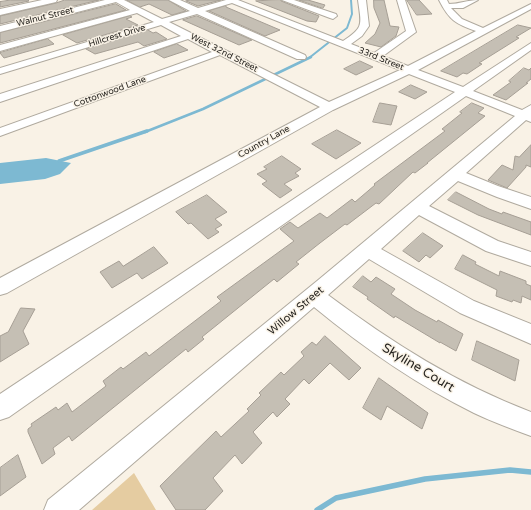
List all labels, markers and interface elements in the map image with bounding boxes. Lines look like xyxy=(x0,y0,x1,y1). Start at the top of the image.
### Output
street label: Walnut Street xyxy=(15,5,75,29)
street label: Hillcrest Drive xyxy=(87,22,147,50)
street label: West 32nd Street xyxy=(188,31,260,75)
street label: 33rd Street xyxy=(357,45,405,73)
street label: Cottonwood Lane xyxy=(72,74,148,110)
street label: Country Lane xyxy=(236,123,292,161)
street label: Willow Street xyxy=(265,284,327,338)
street label: Skyline Court xyxy=(379,340,457,396)

